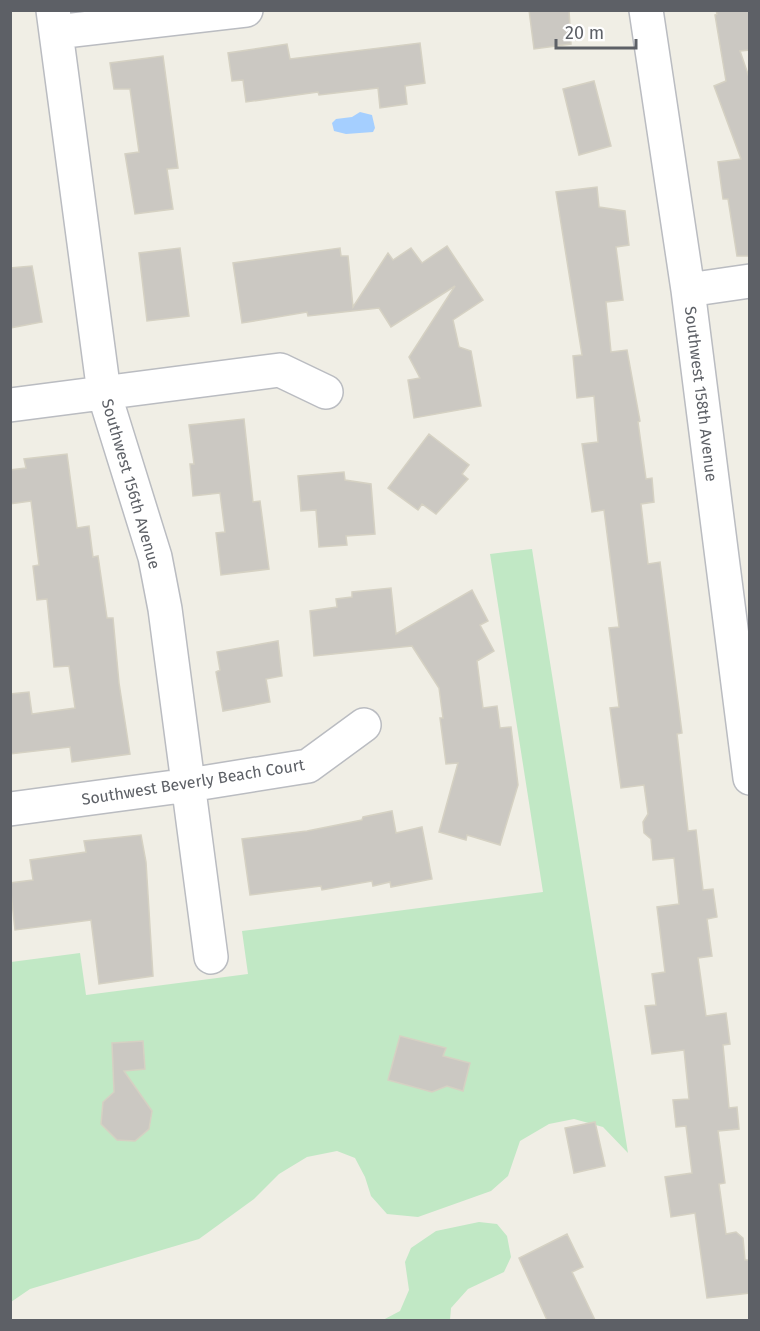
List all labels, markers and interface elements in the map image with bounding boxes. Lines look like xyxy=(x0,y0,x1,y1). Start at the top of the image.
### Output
scale bar xyxy=(556,12,636,50)
text: 20 m xyxy=(565,22,604,44)
street label: Southwest 158th Avenue xyxy=(681,305,721,483)
street label: Southwest 156th Avenue xyxy=(98,397,164,571)
street label: Southwest Beverly Beach Court xyxy=(80,755,306,809)

